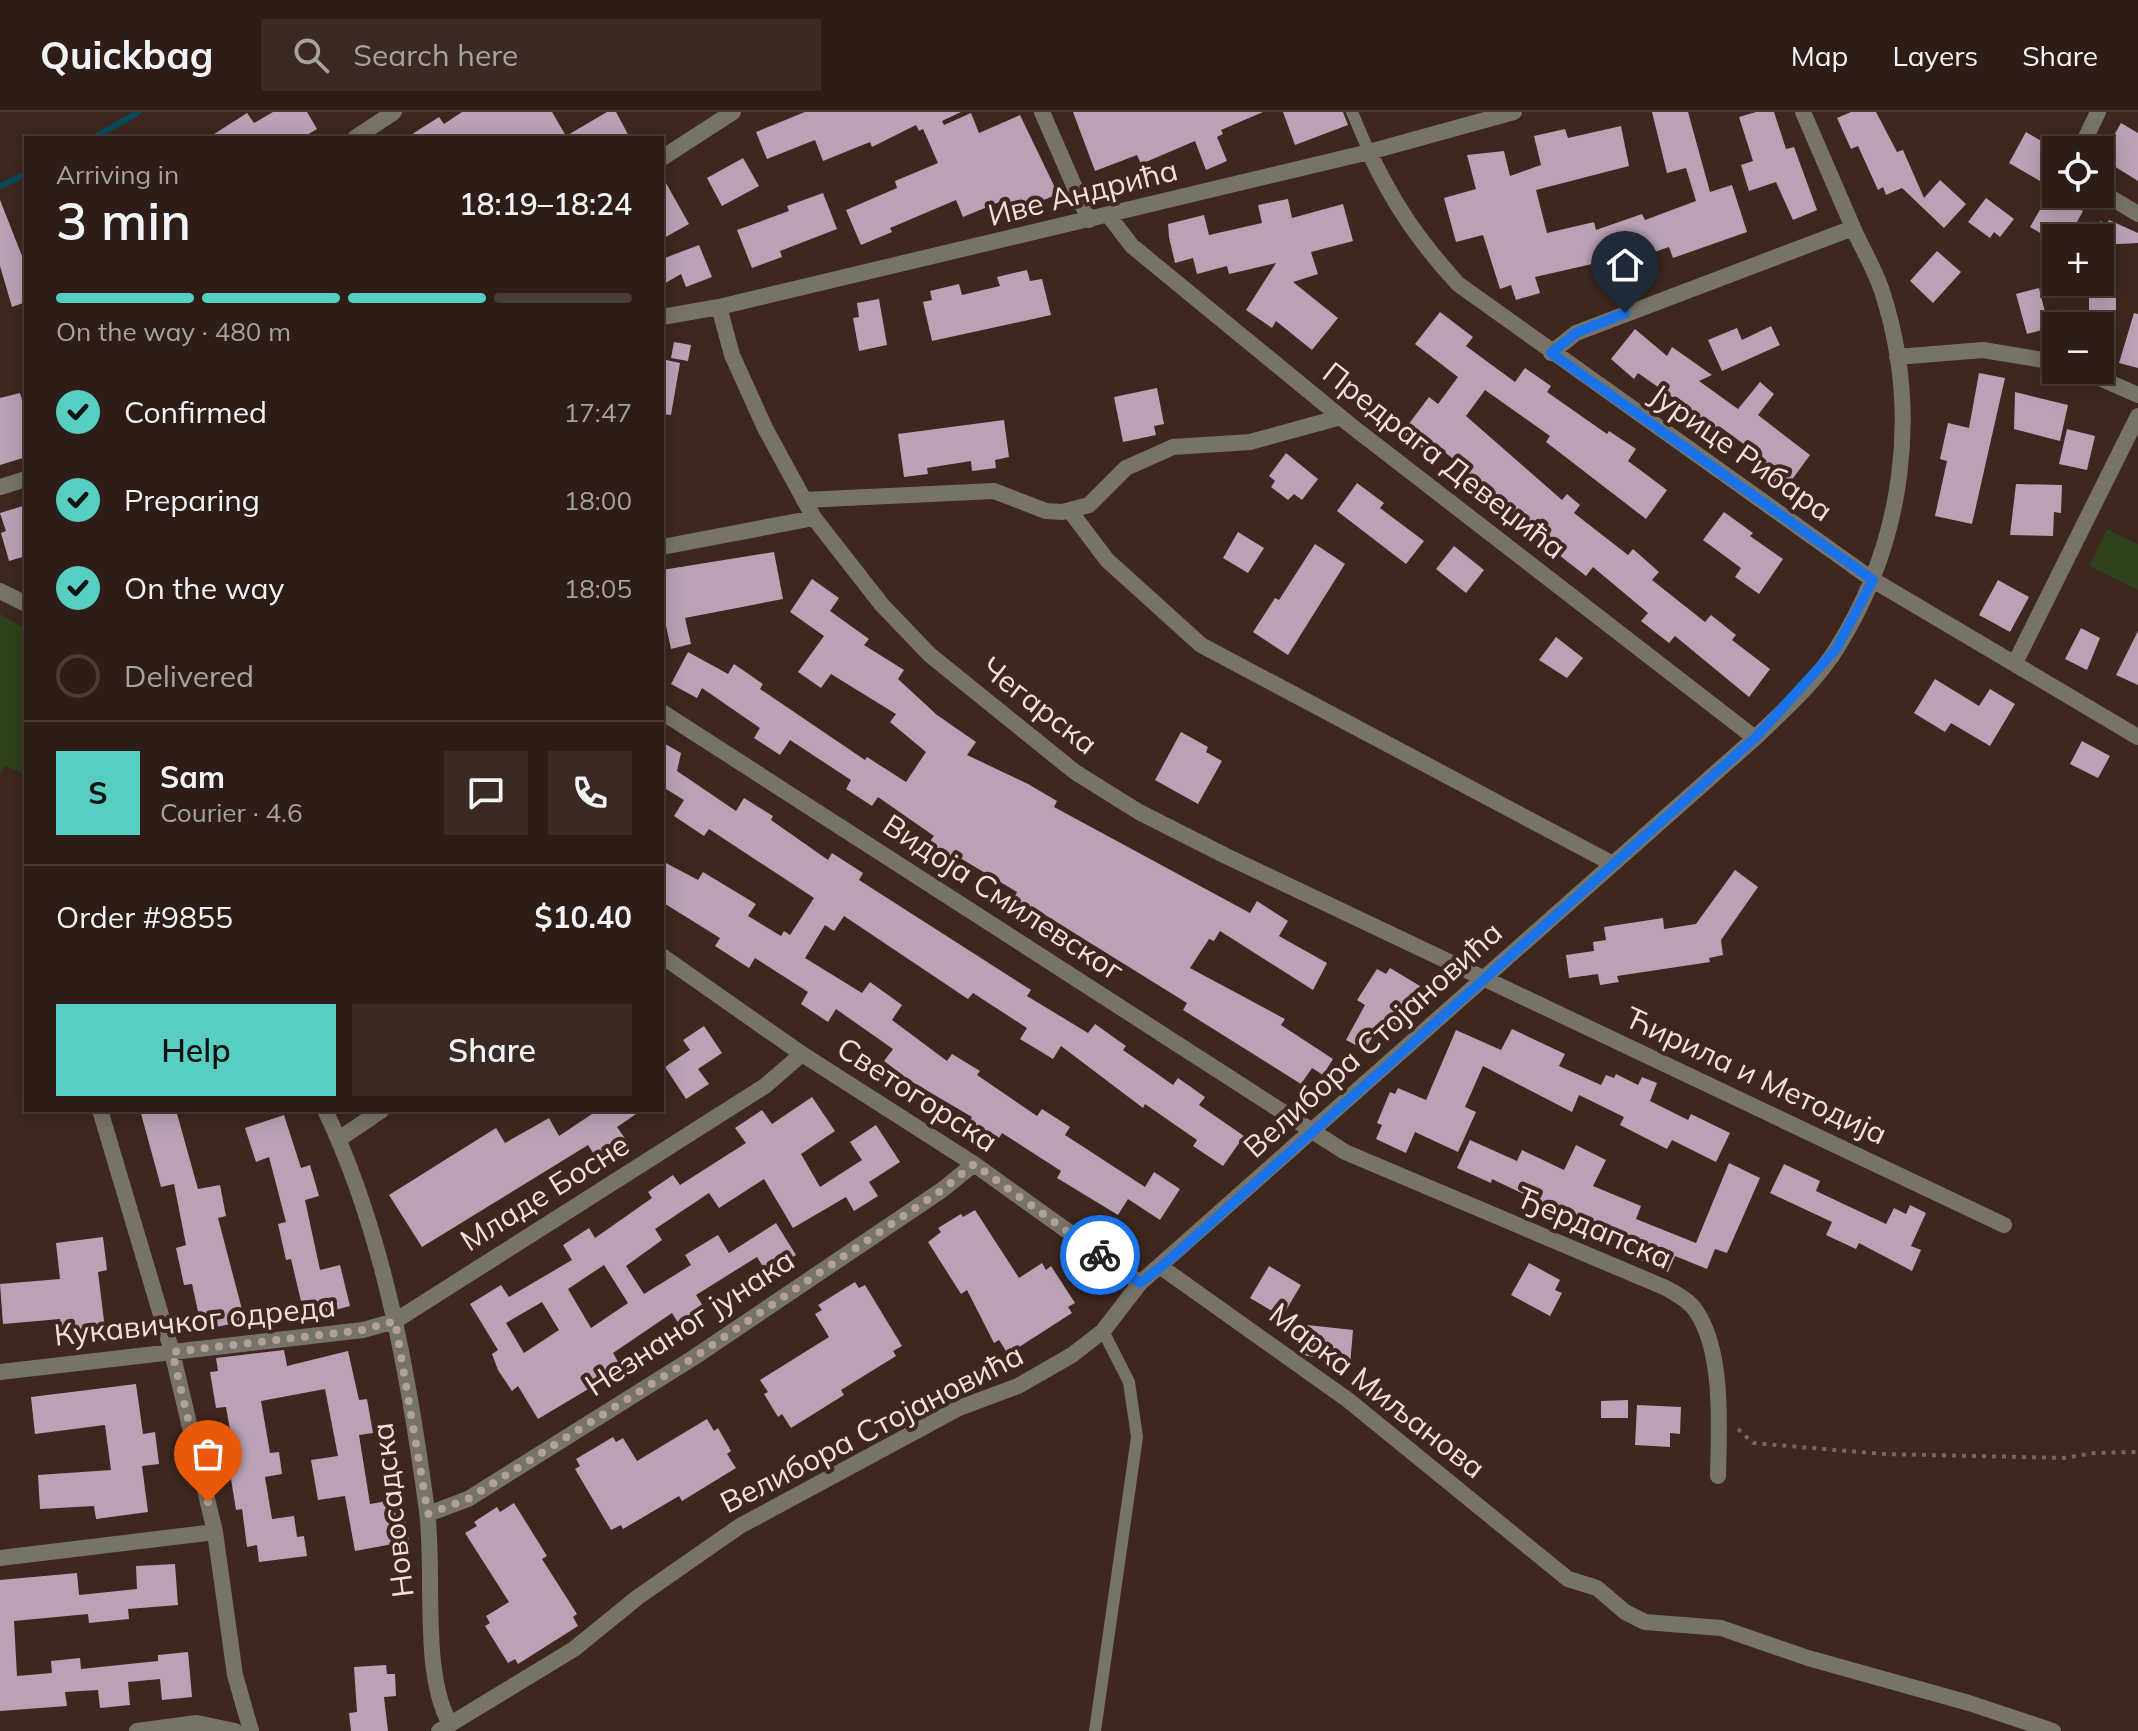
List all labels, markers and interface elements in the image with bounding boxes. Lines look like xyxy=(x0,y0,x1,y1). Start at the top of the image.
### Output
search box xyxy=(261,19,821,91)
text: Quickbag xyxy=(40,31,213,79)
icon: search xyxy=(289,33,333,77)
text: Search here xyxy=(353,36,518,74)
text: Map xyxy=(1791,38,1848,73)
text: Layers xyxy=(1892,38,1978,73)
text: Share xyxy=(2022,38,2098,73)
map controls xyxy=(2042,136,2114,384)
button: locate xyxy=(2042,136,2114,208)
street label: Иве Андрића xyxy=(984,150,1182,234)
text: Arriving in xyxy=(56,158,179,191)
text: 18:19–18:24 xyxy=(459,185,632,223)
text: 3 min xyxy=(56,188,191,253)
button: + xyxy=(2042,224,2114,296)
pin xyxy=(1591,231,1659,313)
icon: home xyxy=(1603,243,1647,287)
button: − xyxy=(2042,312,2114,384)
text: On the way · 480 m xyxy=(56,315,291,348)
street label: Предрага Девеџића xyxy=(1315,353,1574,567)
street label: Јурице Рибара xyxy=(1643,375,1840,529)
icon: check xyxy=(56,390,100,434)
text: Confirmed xyxy=(124,393,267,431)
text: 17:47 xyxy=(564,396,632,429)
icon: check xyxy=(56,478,100,522)
text: Preparing xyxy=(124,481,260,519)
text: 18:00 xyxy=(564,484,632,517)
icon: check xyxy=(56,566,100,610)
text: On the way xyxy=(124,569,284,607)
text: 18:05 xyxy=(564,572,632,605)
street label: Чегарска xyxy=(974,648,1105,762)
text: Delivered xyxy=(124,657,254,695)
button: chat xyxy=(444,751,528,835)
button: phone xyxy=(548,751,632,835)
text: Sam xyxy=(160,758,225,796)
text: S xyxy=(88,774,108,812)
text: Courier · 4.6 xyxy=(160,796,303,829)
street label: Видоја Смилевског xyxy=(876,805,1131,989)
text: Order #9855 xyxy=(56,898,233,936)
text: $10.40 xyxy=(535,898,632,936)
street label: Велибора Стојановића xyxy=(1235,913,1510,1166)
street label: Ћирила и Методија xyxy=(1619,998,1893,1152)
button: Help xyxy=(56,1004,336,1096)
button: Share xyxy=(352,1004,632,1096)
street label: Светогорска xyxy=(830,1028,1005,1160)
street label: Младе Босне xyxy=(453,1125,636,1259)
street label: Ђердапска xyxy=(1511,1177,1678,1277)
courier xyxy=(1060,1215,1140,1295)
icon: bike xyxy=(1078,1233,1122,1277)
street label: Незнаног јунака xyxy=(578,1240,801,1404)
street label: Кукавичког одреда xyxy=(52,1286,338,1354)
street label: Марка Миљанова xyxy=(1262,1294,1493,1486)
street label: Велибора Стојановића xyxy=(714,1335,1030,1521)
pin xyxy=(174,1420,242,1502)
street label: Новосадска xyxy=(362,1421,422,1600)
icon: bag xyxy=(186,1432,230,1476)

